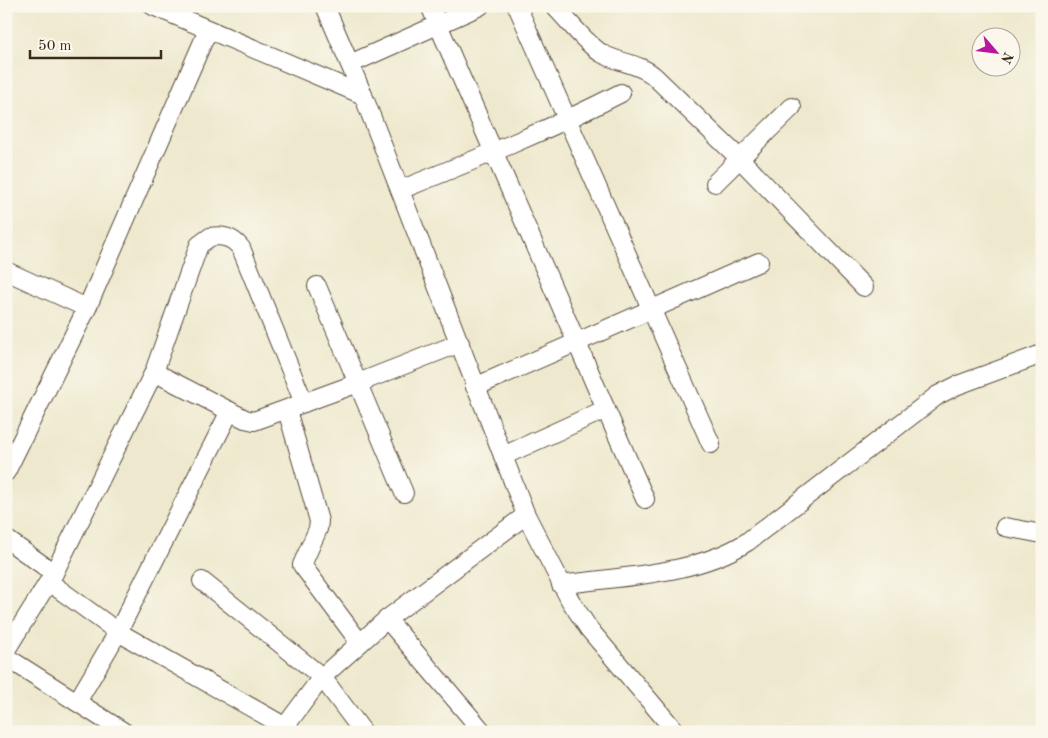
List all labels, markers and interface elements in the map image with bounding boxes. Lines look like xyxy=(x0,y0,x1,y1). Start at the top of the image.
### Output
scale bar xyxy=(30,28,161,60)
north arrow xyxy=(970,28,1020,78)
text: 50 m xyxy=(38,39,72,54)
text: N xyxy=(998,50,1015,66)

